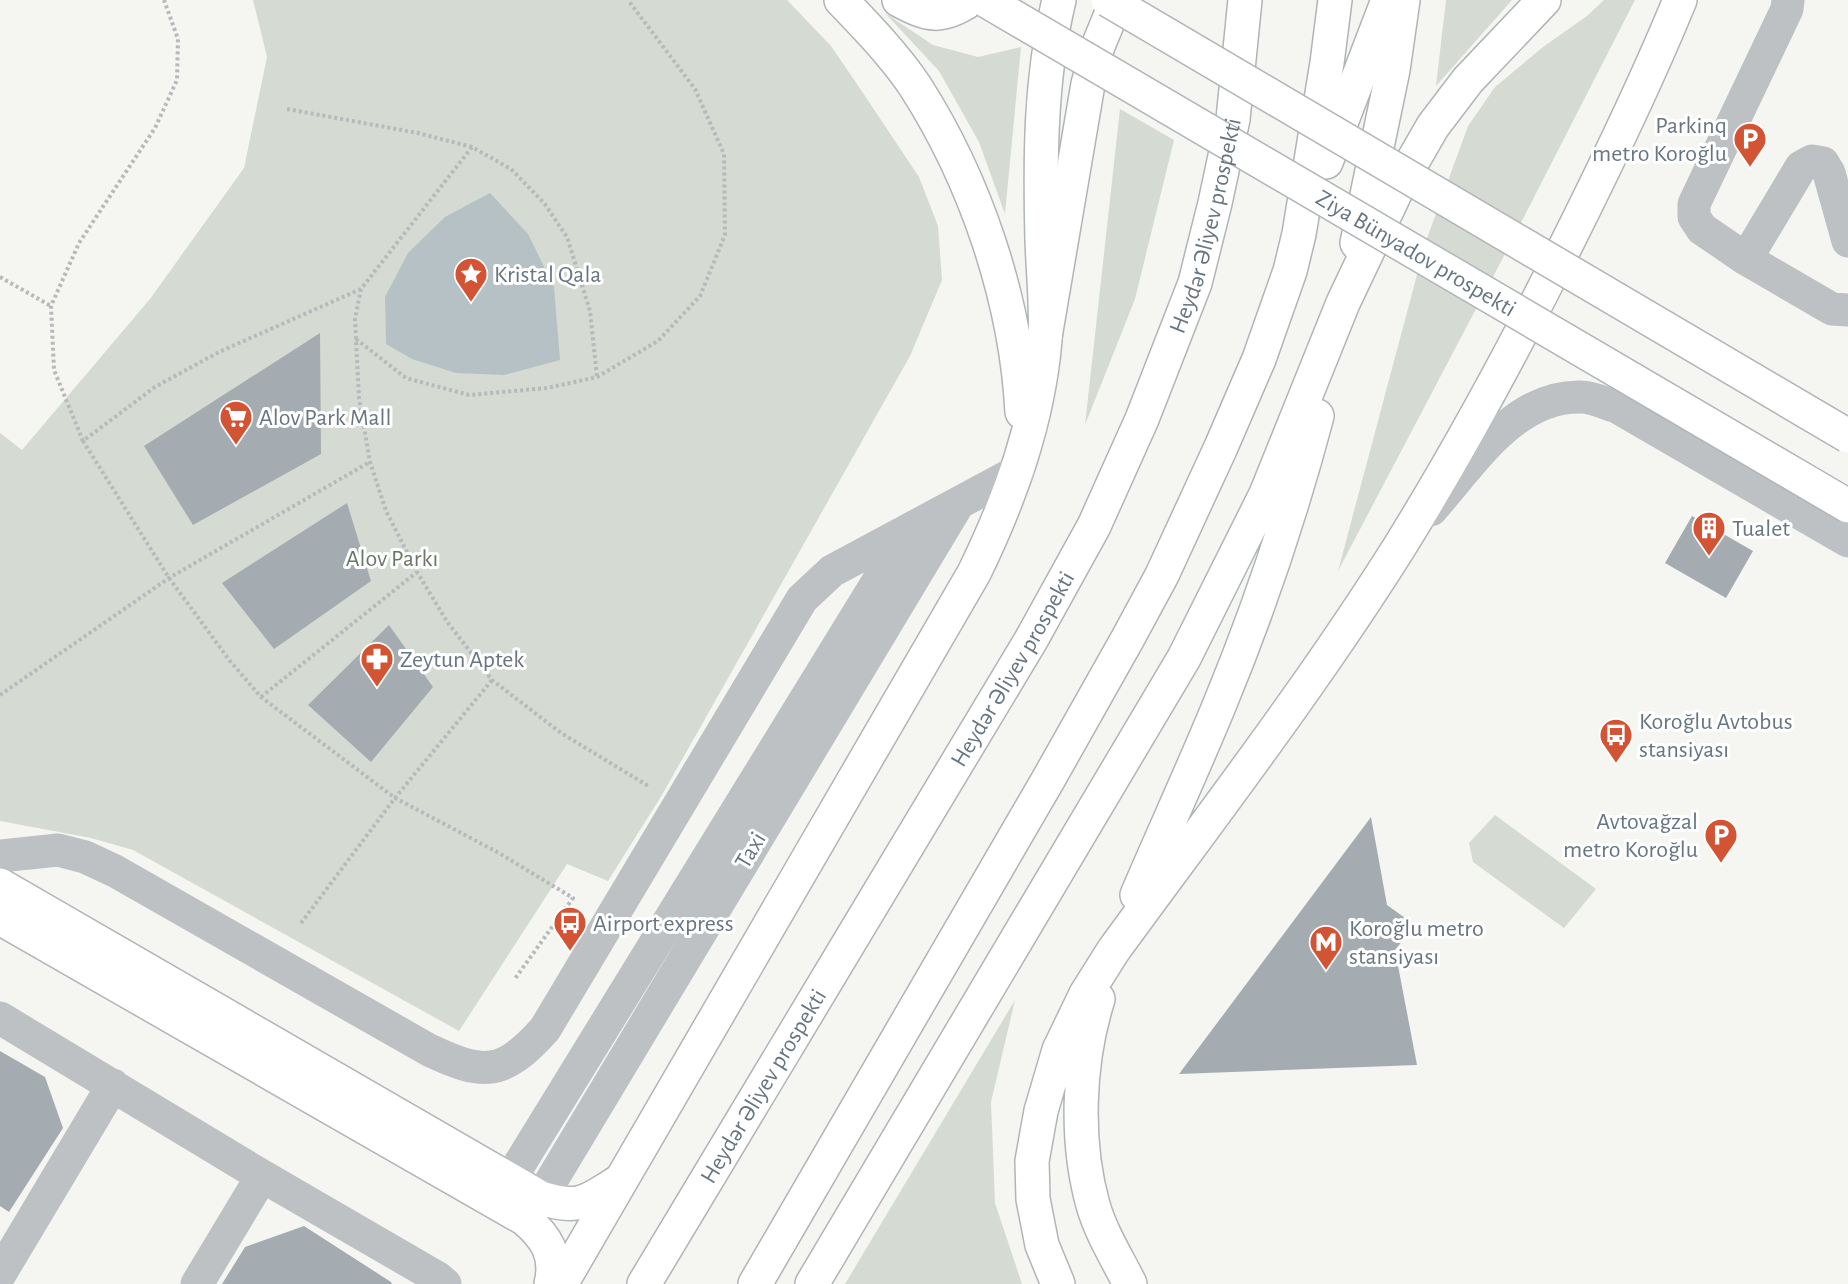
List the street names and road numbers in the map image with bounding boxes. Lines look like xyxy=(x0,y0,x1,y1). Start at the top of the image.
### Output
street label: Heydər Əliyev prospekti xyxy=(1166,116,1246,337)
street label: Ziya Bünyadov prospekti xyxy=(1312,186,1520,322)
street label: Heydər Əliyev prospekti xyxy=(947,568,1079,771)
street label: Taxi xyxy=(731,828,771,873)
street label: Heydər Əliyev prospekti xyxy=(696,985,831,1188)

